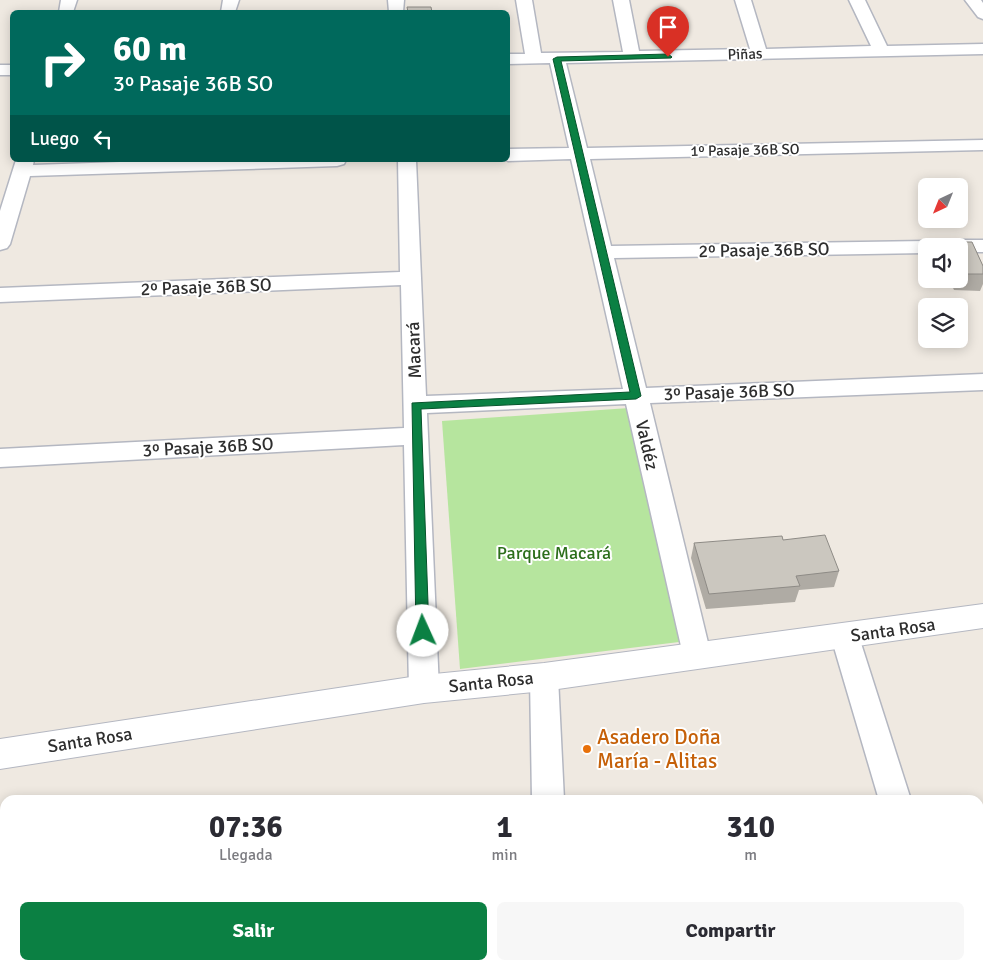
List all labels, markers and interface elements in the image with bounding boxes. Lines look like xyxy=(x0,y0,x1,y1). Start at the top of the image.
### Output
pin xyxy=(647,6,689,57)
icon: arrive xyxy=(654,13,682,41)
text: 60 m xyxy=(113,27,187,70)
icon: right xyxy=(30,30,95,95)
street label: Piñas xyxy=(727,44,763,64)
text: 3º Pasaje 36B SO xyxy=(113,70,273,97)
icon: left xyxy=(89,125,117,153)
text: Luego xyxy=(30,127,79,151)
street label: 1º Pasaje 36B SO xyxy=(690,140,800,160)
north arrow xyxy=(918,178,968,228)
map controls xyxy=(918,178,968,348)
street label: 2º Pasaje 36B SO xyxy=(698,238,830,262)
button: sound xyxy=(918,238,968,288)
street label: 2º Pasaje 36B SO xyxy=(140,274,272,300)
button: layers xyxy=(918,298,968,348)
street label: Macará xyxy=(402,321,426,379)
street label: 3º Pasaje 36B SO xyxy=(663,379,795,405)
street label: Valdéz xyxy=(631,418,663,472)
street label: 3º Pasaje 36B SO xyxy=(142,433,274,461)
park label: Parque Macará xyxy=(497,542,611,564)
position arrow xyxy=(396,604,448,656)
street label: Santa Rosa xyxy=(849,613,937,647)
street label: Santa Rosa xyxy=(447,667,535,697)
street label: Santa Rosa xyxy=(46,722,134,758)
place label: Asadero Doña María - Alitas xyxy=(597,724,721,774)
marker: Asadero Doña María - Alitas xyxy=(581,743,593,755)
text: 07:36 xyxy=(209,809,283,846)
text: 1 xyxy=(496,809,513,846)
text: 310 xyxy=(726,809,775,846)
text: Llegada xyxy=(219,845,273,865)
text: min xyxy=(492,845,517,865)
text: m xyxy=(744,845,757,865)
button: Salir xyxy=(20,902,487,960)
button: Compartir xyxy=(497,902,964,960)

